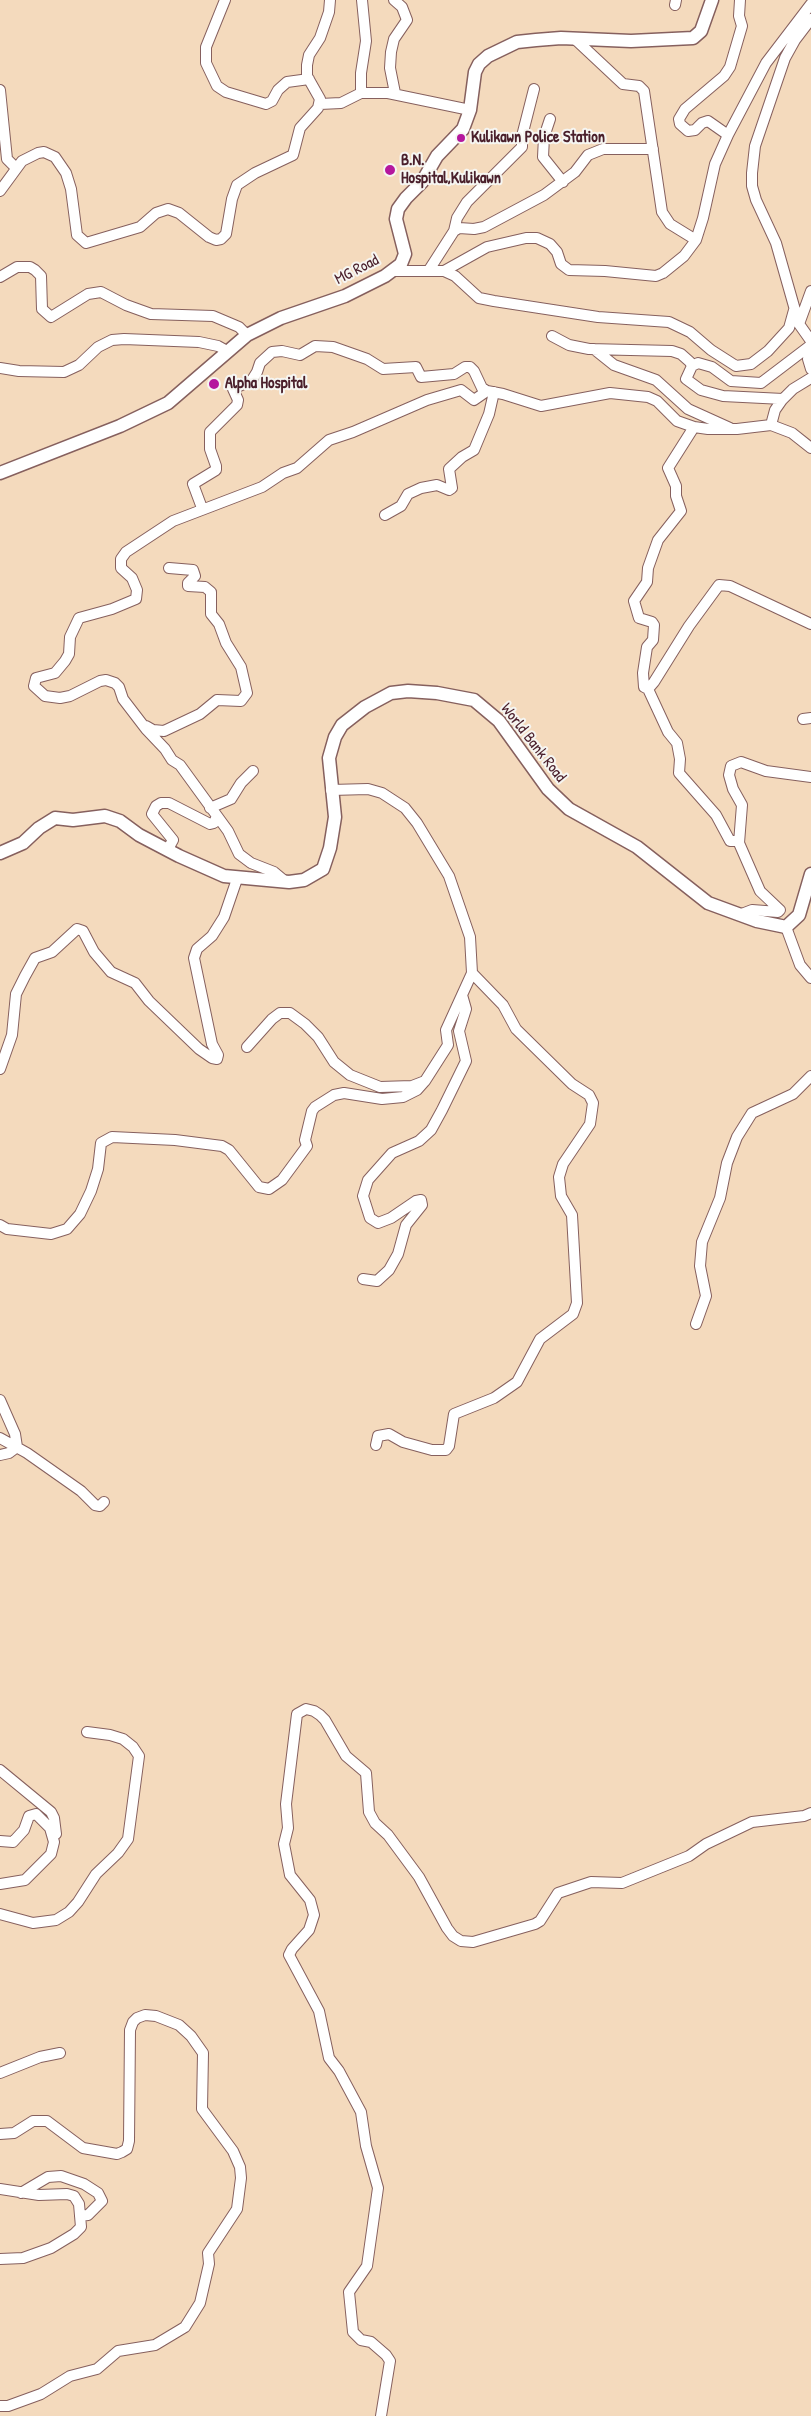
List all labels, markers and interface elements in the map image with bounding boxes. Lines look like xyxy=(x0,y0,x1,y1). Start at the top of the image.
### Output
place label: Kulikawn Police Station xyxy=(471,128,605,148)
marker: Kulikawn Police Station xyxy=(455,132,467,144)
place label: B.N. Hospital,Kulikawn xyxy=(401,151,501,189)
marker: B.N. Hospital,Kulikawn xyxy=(383,163,397,177)
street label: MG Road xyxy=(332,251,382,289)
place label: Alpha Hospital xyxy=(225,374,307,394)
marker: Alpha Hospital xyxy=(207,377,221,391)
street label: World Bank Road xyxy=(496,700,570,786)

